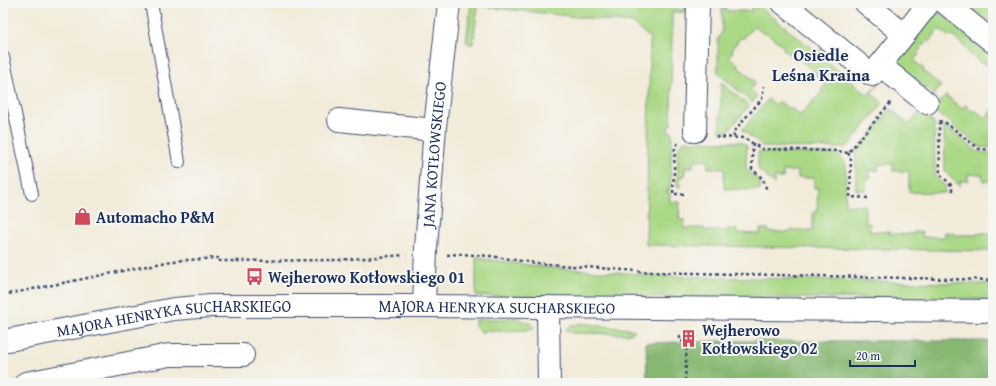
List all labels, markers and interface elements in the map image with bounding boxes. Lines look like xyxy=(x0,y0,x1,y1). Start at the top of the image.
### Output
district label: Osiedle Leśna Kraina xyxy=(772,42,870,87)
street label: JANA KOTŁOWSKIEGO xyxy=(415,80,452,230)
place label: Automacho P&M xyxy=(96,205,215,229)
shop icon: Automacho P&M xyxy=(73,207,93,227)
place label: Wejherowo Kotłowskiego 01 xyxy=(268,265,465,289)
bus stop icon: Wejherowo Kotłowskiego 01 xyxy=(245,267,265,287)
street label: MAJORA HENRYKA SUCHARSKIEGO xyxy=(54,294,292,343)
street label: MAJORA HENRYKA SUCHARSKIEGO xyxy=(378,294,616,320)
place label: Wejherowo Kotłowskiego 02 xyxy=(702,318,818,360)
building icon: Wejherowo Kotłowskiego 02 xyxy=(679,329,699,349)
scale bar xyxy=(850,342,915,368)
text: 20 m xyxy=(856,347,880,364)

